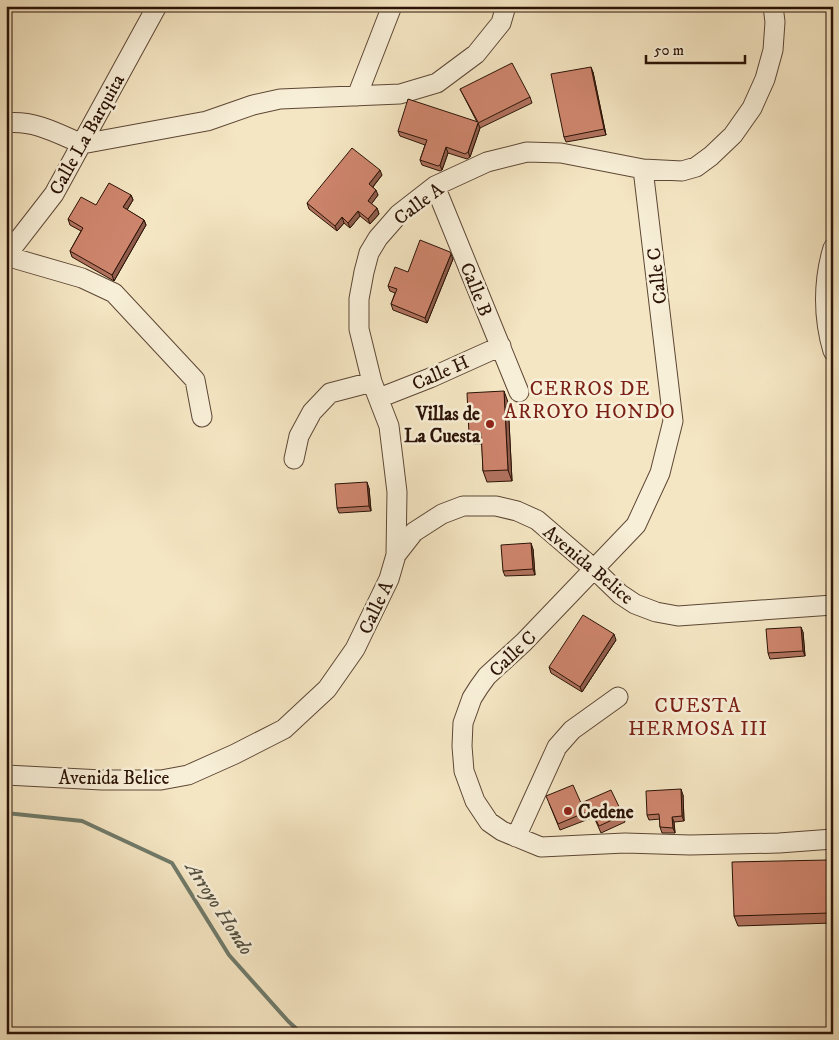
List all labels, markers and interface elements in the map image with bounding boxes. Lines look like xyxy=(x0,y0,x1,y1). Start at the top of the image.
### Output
scale bar xyxy=(646,32,745,64)
text: 50 m xyxy=(654,41,684,60)
street label: Calle La Barquita xyxy=(45,70,131,200)
street label: Calle A xyxy=(390,178,449,230)
street label: Calle C xyxy=(643,246,672,305)
street label: Calle B xyxy=(454,259,497,320)
street label: Calle H xyxy=(409,351,473,396)
district label: CERROS DE ARROYO HONDO xyxy=(504,377,676,425)
place label: Villas de La Cuesta xyxy=(404,403,481,448)
marker: Villas de La Cuesta xyxy=(484,418,496,430)
street label: Avenida Belice xyxy=(538,521,638,610)
street label: Calle A xyxy=(354,577,399,638)
street label: Calle C xyxy=(485,626,541,682)
district label: CUESTA HERMOSA III xyxy=(628,694,768,742)
street label: Avenida Belice xyxy=(59,767,170,790)
place label: Cedene xyxy=(578,801,634,824)
marker: Cedene xyxy=(562,805,574,817)
water label: Arroyo Hondo xyxy=(178,856,258,960)

